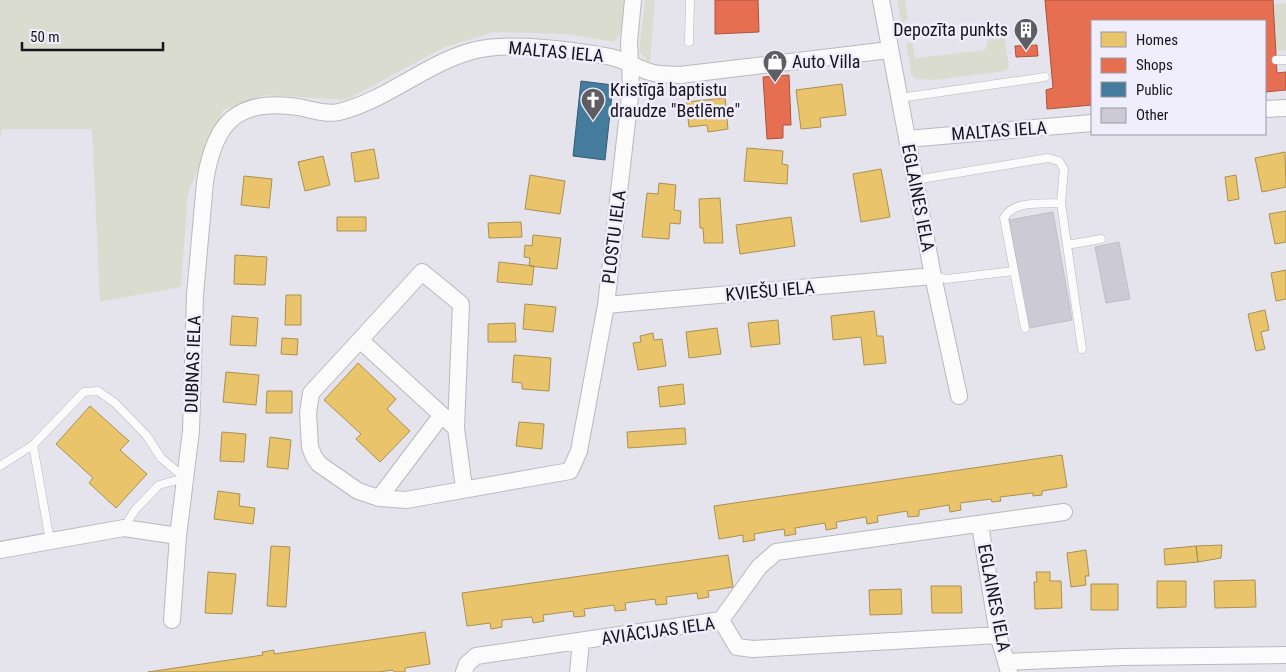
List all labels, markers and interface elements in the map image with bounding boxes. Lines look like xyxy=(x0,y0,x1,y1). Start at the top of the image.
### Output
building icon: Depozīta punkts xyxy=(1013,17,1039,51)
place label: Depozīta punkts xyxy=(893,19,1008,40)
scale bar xyxy=(22,20,164,52)
legend xyxy=(1091,20,1266,135)
text: 50 m xyxy=(30,28,60,46)
text: Homes xyxy=(1136,31,1178,49)
street label: MALTAS IELA xyxy=(508,37,605,66)
shop icon: Auto Villa xyxy=(762,49,788,83)
place label: Auto Villa xyxy=(792,51,860,72)
text: Shops xyxy=(1136,56,1173,74)
place label: Kristīgā baptistu draudze "Betlēme" xyxy=(610,79,740,121)
text: Public xyxy=(1136,81,1173,99)
church icon: Kristīgā baptistu draudze "Betlēme" xyxy=(580,87,606,121)
text: Other xyxy=(1136,106,1169,124)
street label: MALTAS IELA xyxy=(951,117,1048,144)
street label: EGLAINES IELA xyxy=(898,142,939,254)
street label: PLOSTU IELA xyxy=(597,188,630,285)
street label: KVIEŠU IELA xyxy=(724,276,816,305)
street label: DUBNAS IELA xyxy=(180,314,205,413)
street label: EGLAINES IELA xyxy=(974,542,1015,654)
street label: AVIĀCIJAS IELA xyxy=(600,612,717,649)

